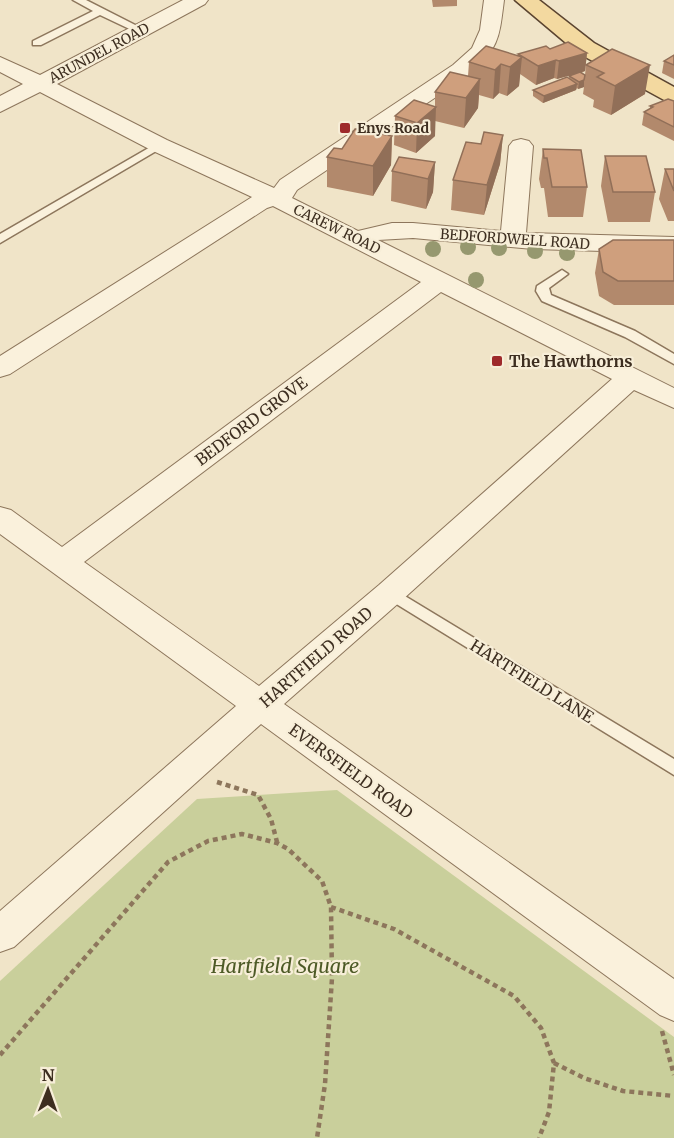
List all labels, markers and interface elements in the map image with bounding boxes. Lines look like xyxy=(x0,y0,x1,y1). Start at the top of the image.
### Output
street label: ARUNDEL ROAD xyxy=(45,19,153,88)
place label: Enys Road xyxy=(357,119,429,137)
marker: Enys Road xyxy=(338,121,352,135)
street label: CAREW ROAD xyxy=(291,200,384,258)
street label: BEDFORDWELL ROAD xyxy=(439,225,591,253)
place label: The Hawthorns xyxy=(509,351,633,371)
marker: The Hawthorns xyxy=(490,354,504,368)
street label: BEDFORD GROVE xyxy=(191,372,312,470)
street label: HARTFIELD ROAD xyxy=(255,603,377,711)
street label: HARTFIELD LANE xyxy=(467,635,598,728)
street label: EVERSFIELD ROAD xyxy=(285,719,417,823)
park label: Hartfield Square xyxy=(210,953,359,978)
north arrow xyxy=(18,1060,78,1120)
text: N xyxy=(42,1065,55,1085)

